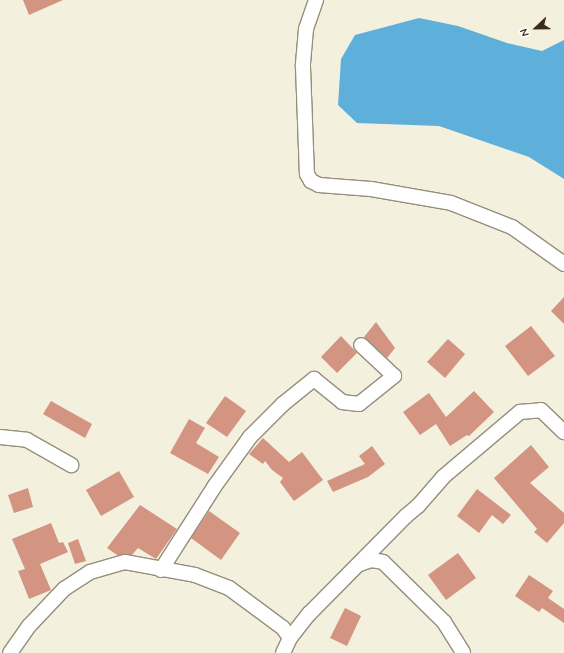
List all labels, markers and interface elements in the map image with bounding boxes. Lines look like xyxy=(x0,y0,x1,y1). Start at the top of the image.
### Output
north arrow xyxy=(516,8,556,48)
text: N xyxy=(517,26,533,39)

